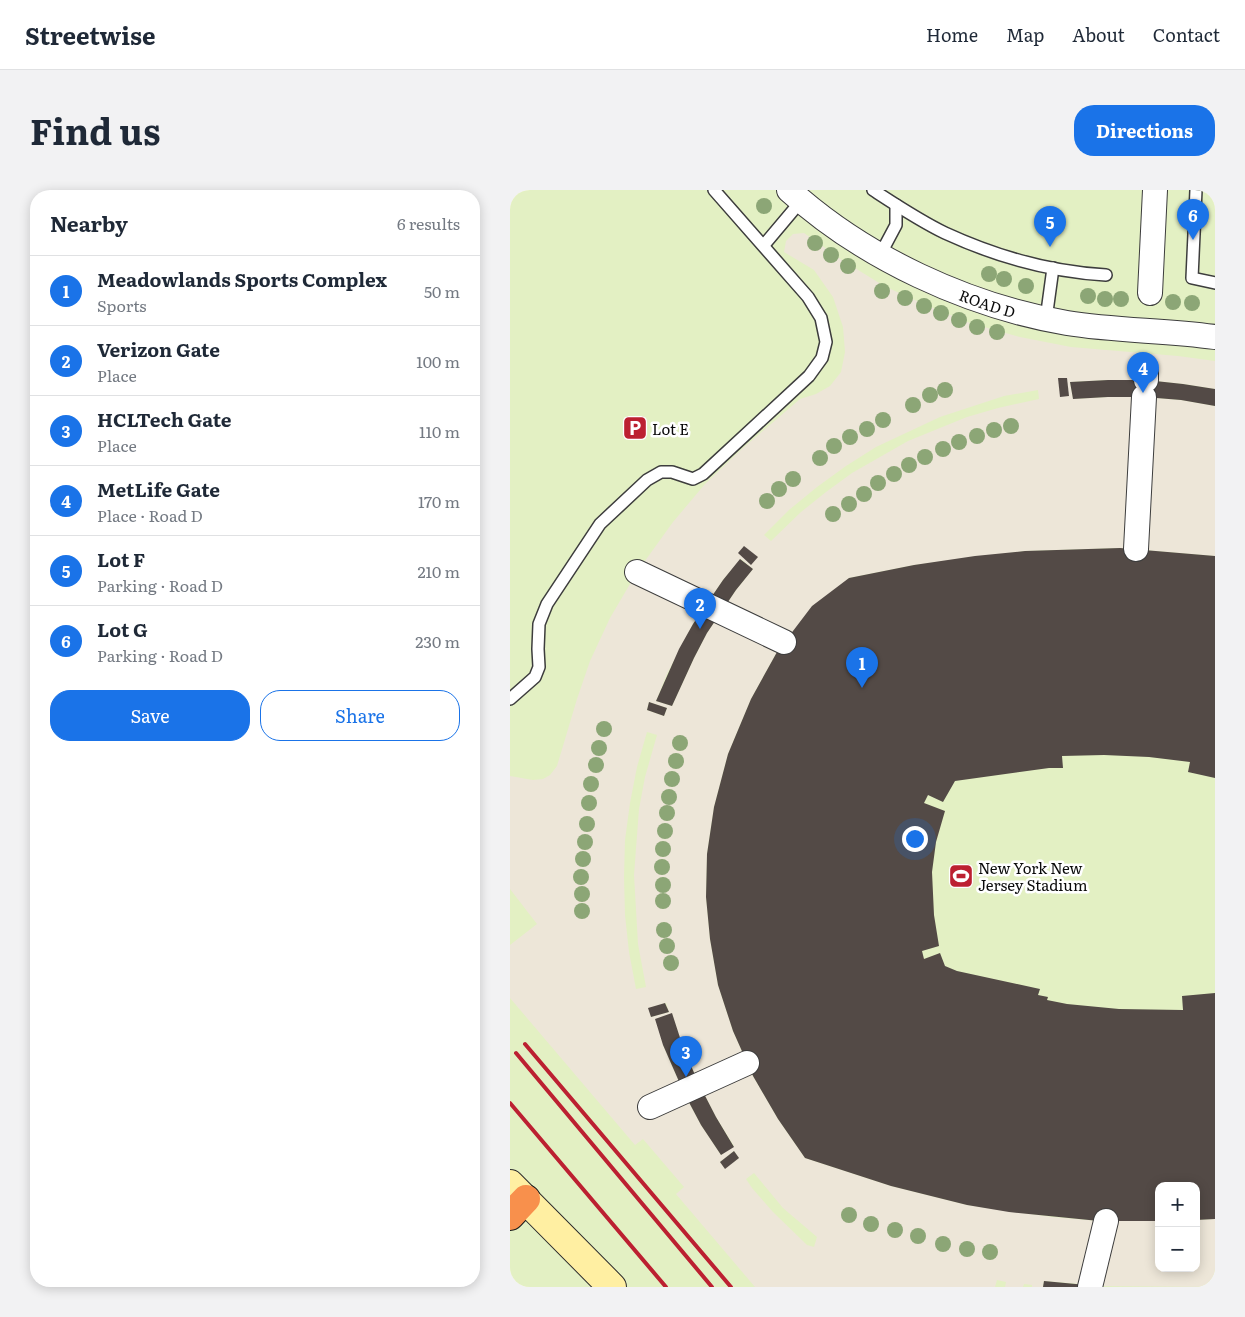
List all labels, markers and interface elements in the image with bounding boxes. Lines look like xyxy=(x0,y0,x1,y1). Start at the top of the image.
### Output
text: Streetwise xyxy=(25,17,155,52)
text: Home xyxy=(926,21,978,48)
text: Map xyxy=(1006,21,1044,48)
text: About xyxy=(1072,21,1125,48)
text: Contact xyxy=(1153,21,1220,48)
text: Find us xyxy=(30,104,160,156)
button: Directions xyxy=(1074,105,1215,156)
pin: 6 xyxy=(1177,199,1209,240)
pin: 5 xyxy=(1034,206,1066,247)
text: Nearby xyxy=(50,207,128,238)
text: 6 results xyxy=(397,211,460,235)
text: Meadowlands Sports Complex xyxy=(97,265,387,293)
text: 1 xyxy=(63,279,69,303)
text: 50 m xyxy=(424,279,460,303)
street label: ROAD D xyxy=(956,283,1019,323)
text: Sports xyxy=(97,293,147,317)
text: Verizon Gate xyxy=(97,335,220,363)
text: 2 xyxy=(62,349,70,373)
text: 100 m xyxy=(416,349,460,373)
pin: 4 xyxy=(1127,352,1159,393)
text: Place xyxy=(97,363,137,387)
text: HCLTech Gate xyxy=(97,405,232,433)
parking icon: Lot E xyxy=(622,415,648,441)
place label: Lot E xyxy=(652,417,689,440)
text: 3 xyxy=(62,419,70,443)
text: 110 m xyxy=(419,419,460,443)
text: Place xyxy=(97,433,137,457)
text: MetLife Gate xyxy=(97,475,220,503)
text: 4 xyxy=(61,489,71,513)
text: 170 m xyxy=(418,489,460,513)
text: Place · Road D xyxy=(97,503,203,527)
text: Lot F xyxy=(97,545,145,573)
text: 5 xyxy=(62,559,70,583)
text: 210 m xyxy=(417,559,460,583)
text: Parking · Road D xyxy=(97,573,223,597)
pin: 2 xyxy=(684,588,716,629)
text: Lot G xyxy=(97,615,148,643)
text: 6 xyxy=(61,629,71,653)
text: 230 m xyxy=(415,629,460,653)
text: Parking · Road D xyxy=(97,643,223,667)
pin: 1 xyxy=(846,647,878,688)
button: Save xyxy=(50,690,250,741)
button: Share xyxy=(260,690,460,741)
your location xyxy=(902,826,928,852)
place label: New York New Jersey Stadium xyxy=(978,856,1088,896)
sports icon: New York New Jersey Stadium xyxy=(948,863,974,889)
pin: 3 xyxy=(670,1036,702,1077)
map controls xyxy=(1155,1182,1200,1272)
button: + xyxy=(1155,1182,1200,1227)
button: − xyxy=(1155,1227,1200,1272)

